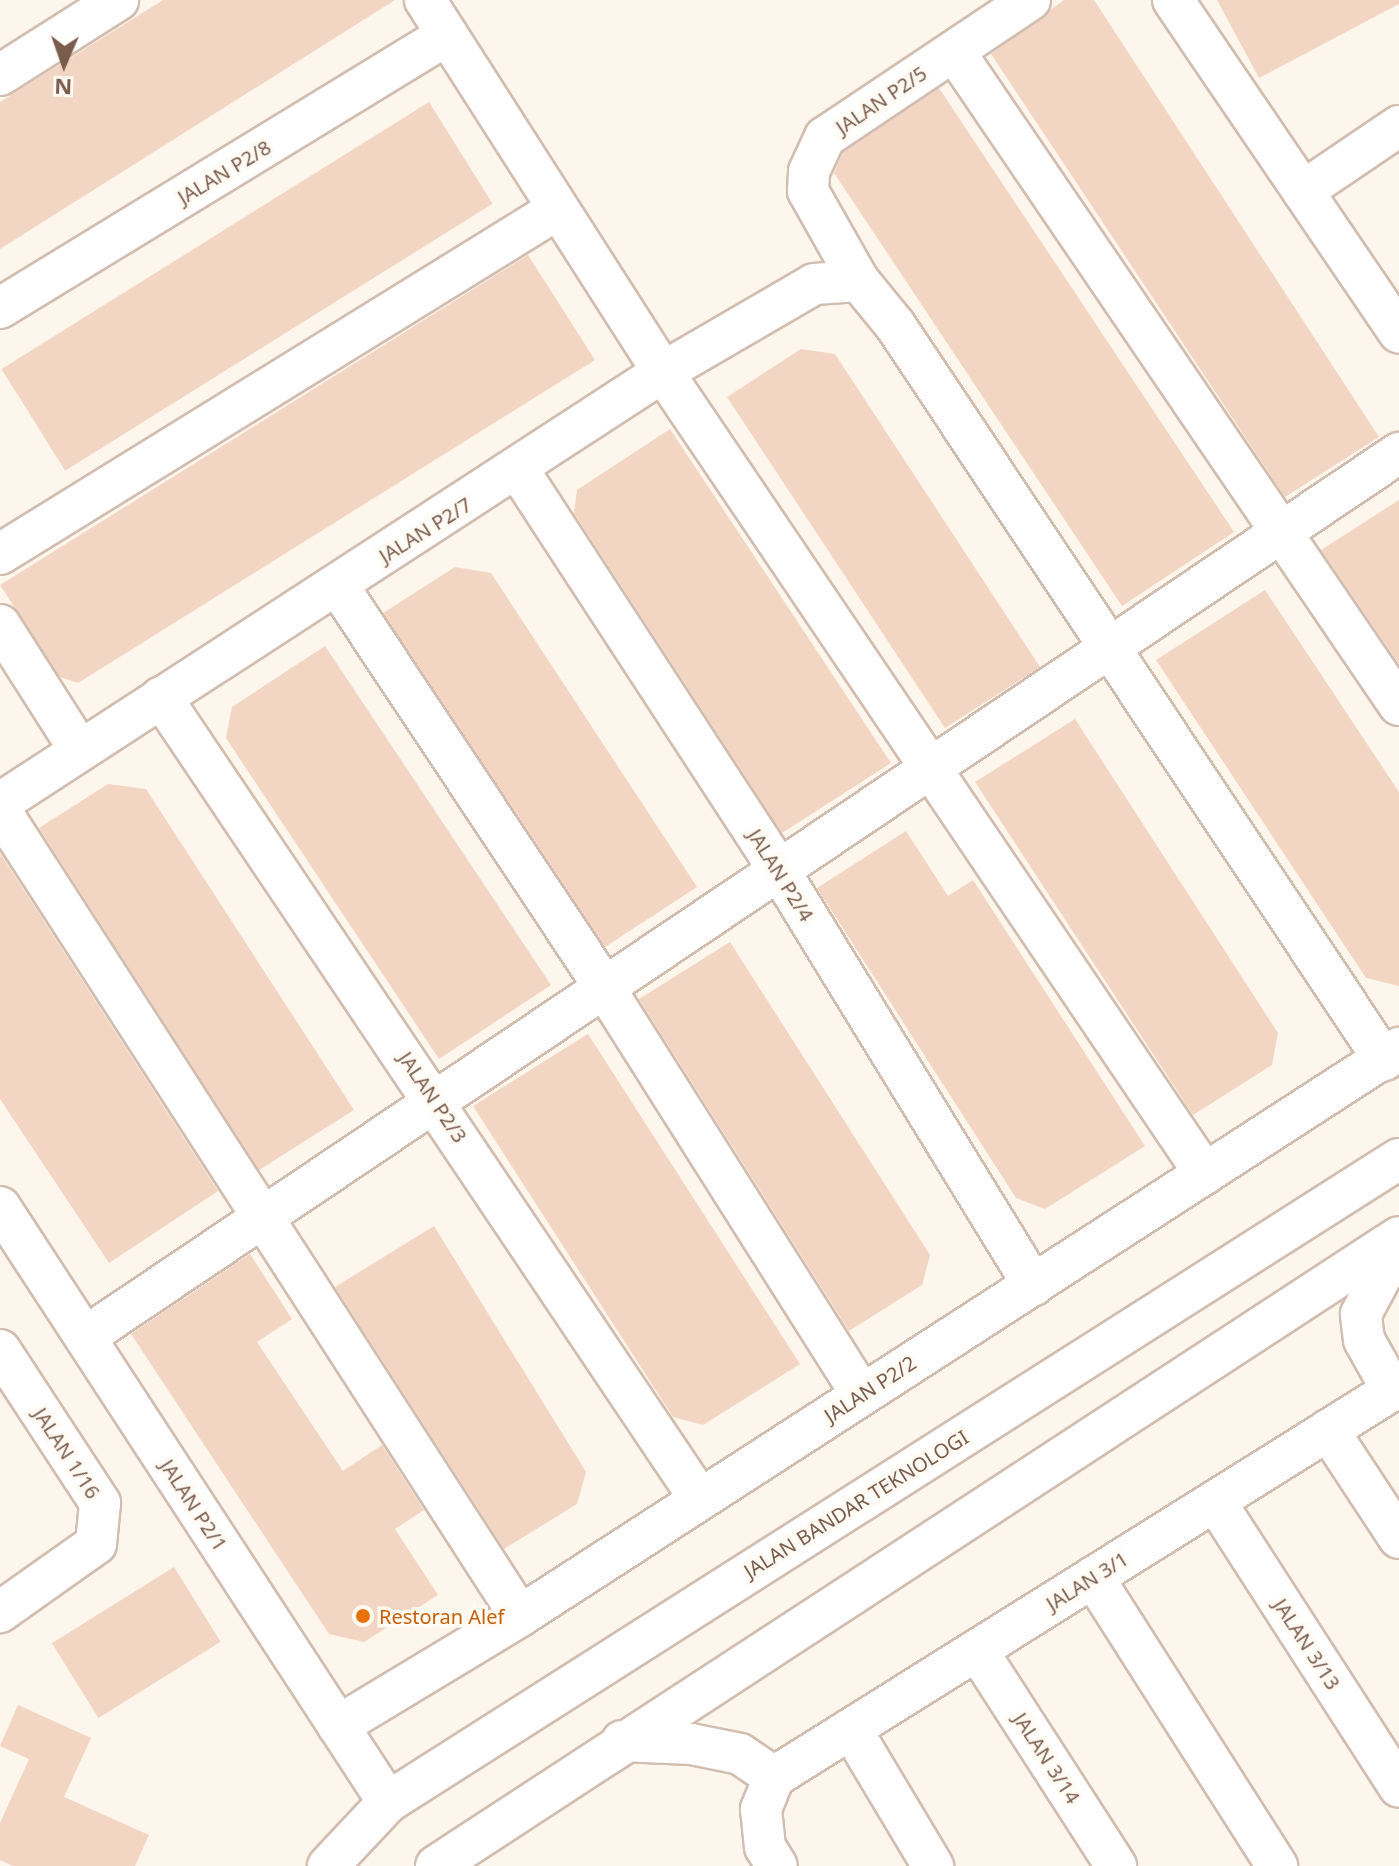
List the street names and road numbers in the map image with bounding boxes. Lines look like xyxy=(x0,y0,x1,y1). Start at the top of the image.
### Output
street label: JALAN P2/5 xyxy=(831,61,931,139)
street label: JALAN P2/8 xyxy=(173,135,275,209)
street label: JALAN P2/7 xyxy=(374,492,476,568)
street label: JALAN P2/4 xyxy=(743,824,819,926)
street label: JALAN P2/3 xyxy=(394,1047,472,1147)
street label: JALAN P2/2 xyxy=(820,1351,920,1427)
street label: JALAN 1/16 xyxy=(29,1403,105,1503)
street label: JALAN BANDAR TEKNOLOGI xyxy=(739,1425,973,1583)
street label: JALAN P2/1 xyxy=(156,1455,232,1555)
street label: JALAN 3/1 xyxy=(1042,1546,1132,1616)
street label: JALAN 3/13 xyxy=(1269,1594,1345,1694)
street label: JALAN 3/14 xyxy=(1009,1708,1085,1808)

